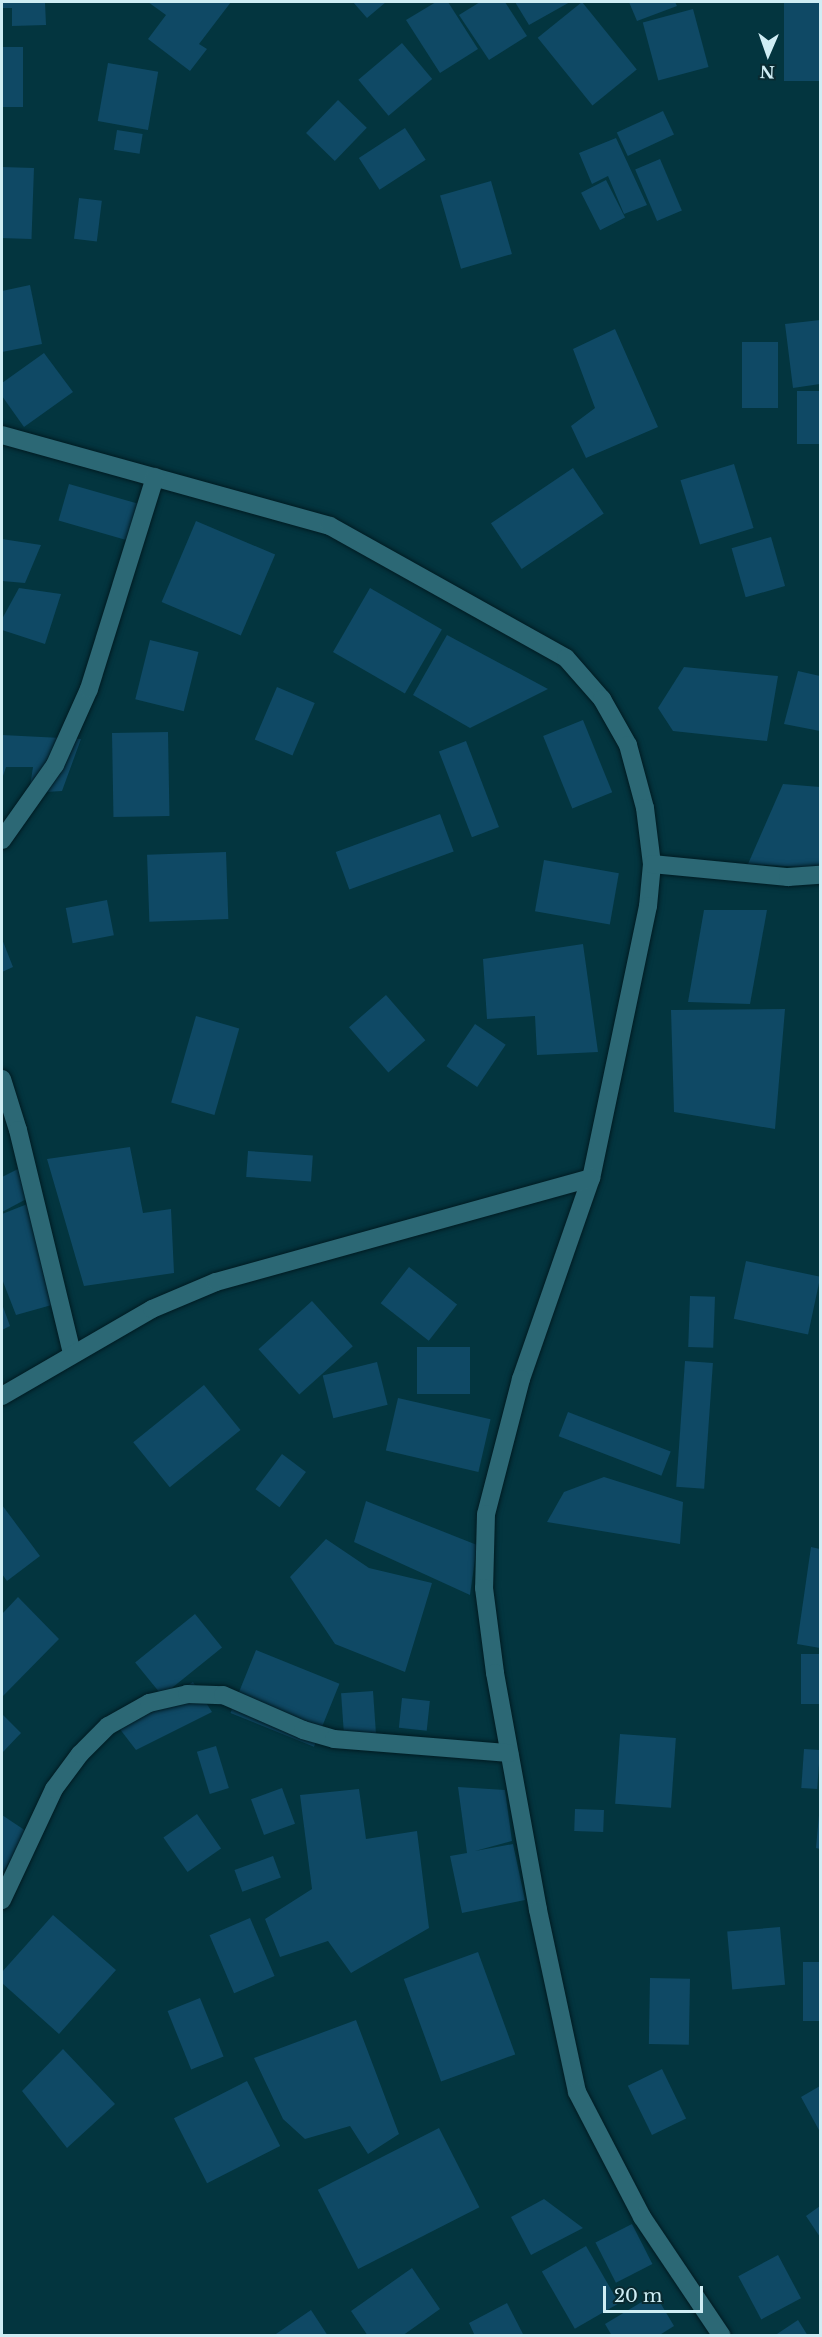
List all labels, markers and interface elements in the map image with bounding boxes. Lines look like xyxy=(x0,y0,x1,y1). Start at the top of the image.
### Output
north arrow xyxy=(738,24,798,84)
text: N xyxy=(760,62,775,82)
scale bar xyxy=(606,2274,706,2312)
text: 20 m xyxy=(614,2285,662,2307)

